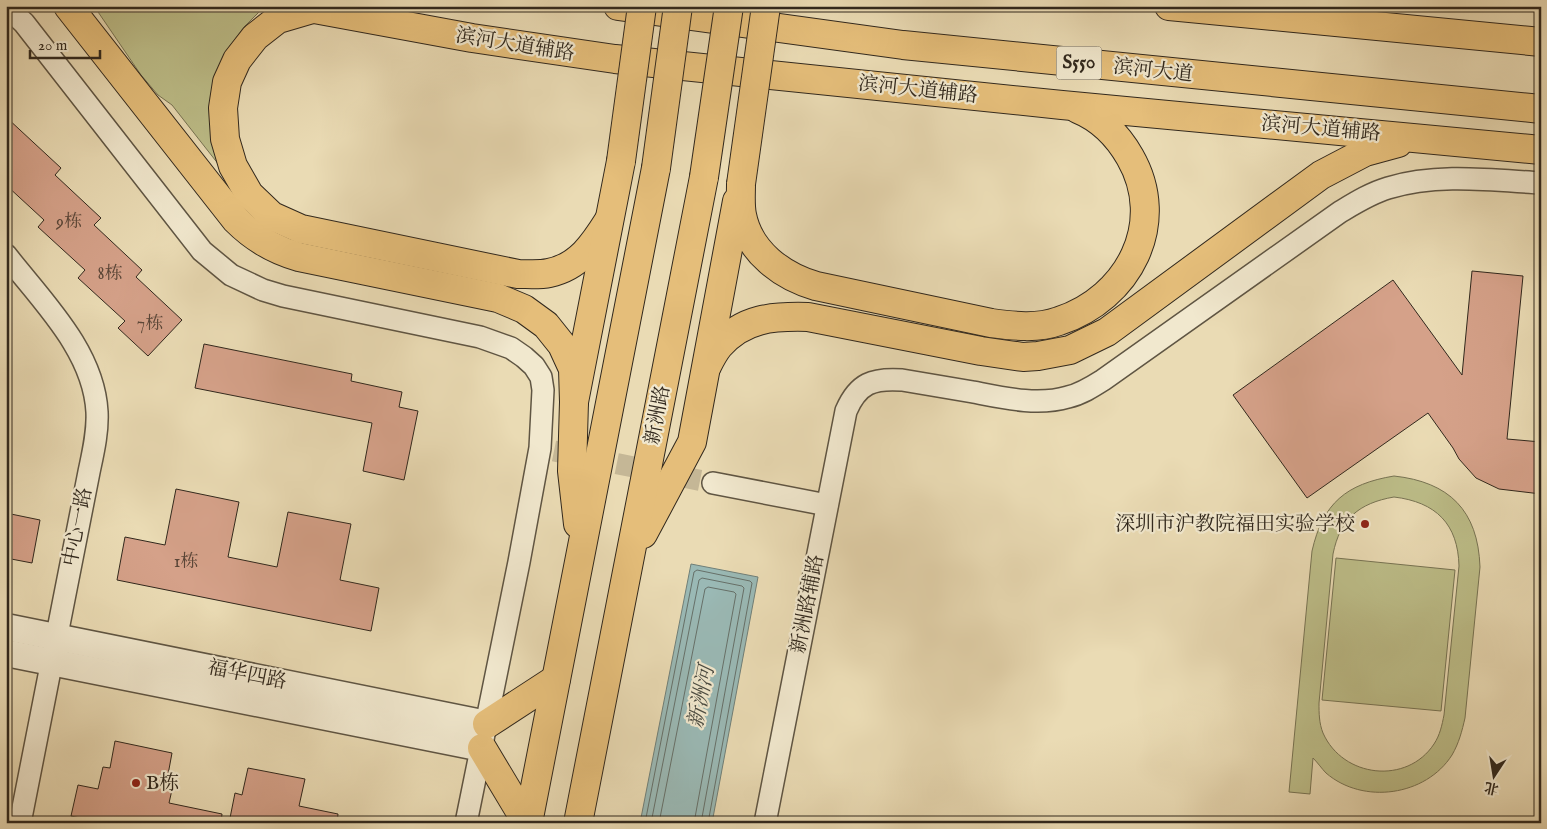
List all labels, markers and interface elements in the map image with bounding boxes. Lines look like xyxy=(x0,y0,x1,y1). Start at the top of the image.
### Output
street label: 滨河大道辅路 xyxy=(454,23,576,67)
scale bar xyxy=(30,28,100,60)
text: 20 m xyxy=(38,36,68,55)
road number: S550 xyxy=(1056,46,1102,80)
street label: 滨河大道 xyxy=(1112,54,1194,88)
street label: 滨河大道辅路 xyxy=(857,71,979,109)
street label: 滨河大道辅路 xyxy=(1260,111,1382,147)
house number: 9栋 xyxy=(55,211,82,234)
house number: 8栋 xyxy=(97,263,123,286)
house number: 7栋 xyxy=(137,313,163,336)
street label: 新洲路 xyxy=(640,383,676,447)
street label: 中心一路 xyxy=(58,485,98,569)
place label: 深圳市沪教院福田实验学校 xyxy=(1115,512,1355,537)
marker: 深圳市沪教院福田实验学校 xyxy=(1359,518,1371,530)
house number: 1栋 xyxy=(174,551,198,574)
street label: 新洲路辅路 xyxy=(786,553,830,655)
street label: 福华四路 xyxy=(205,655,289,695)
water label: 新洲河 xyxy=(683,660,722,730)
north arrow xyxy=(1470,752,1520,802)
place label: B栋 xyxy=(146,771,179,796)
marker: B栋 xyxy=(130,777,142,789)
text: 北 xyxy=(1483,777,1500,798)

